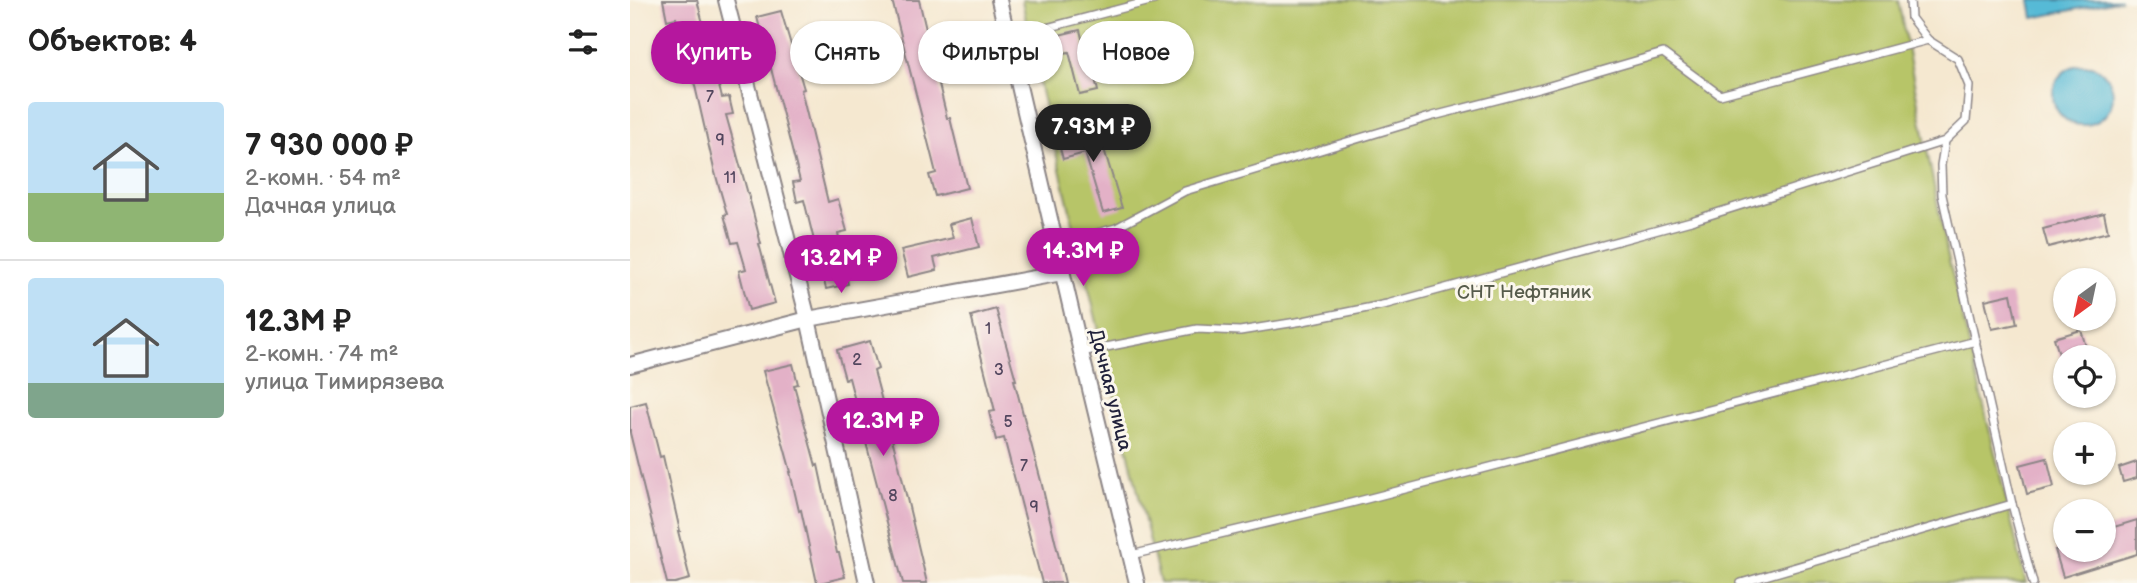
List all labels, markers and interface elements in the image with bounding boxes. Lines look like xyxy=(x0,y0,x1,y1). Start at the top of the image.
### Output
chip: Купить xyxy=(651,21,776,84)
chip: Снять xyxy=(790,21,904,84)
chip: Фильтры xyxy=(918,21,1063,84)
chip: Новое xyxy=(1077,21,1194,84)
icon: filters xyxy=(564,23,602,61)
text: Объектов: 4 xyxy=(28,24,197,60)
house number: 7 xyxy=(706,88,714,107)
pin: 7.93M ₽ xyxy=(1028,104,1158,164)
text: 7.93M ₽ xyxy=(1051,113,1135,141)
text: 7 930 000 ₽ xyxy=(245,128,413,164)
icon: home xyxy=(84,130,168,214)
house number: 9 xyxy=(715,131,725,150)
text: 2-комн. · 54 m² xyxy=(245,164,401,192)
house number: 11 xyxy=(724,169,736,188)
text: Дачная улица xyxy=(245,192,396,220)
pin: 14.3M ₽ xyxy=(1018,229,1148,288)
pin: 13.2M ₽ xyxy=(776,236,906,295)
text: 14.3M ₽ xyxy=(1042,237,1124,265)
text: 13.2M ₽ xyxy=(800,244,882,272)
north arrow xyxy=(2053,268,2116,331)
map controls xyxy=(2053,268,2116,562)
park label: СНТ Нефтяник xyxy=(1457,281,1591,304)
text: 12.3M ₽ xyxy=(245,304,351,340)
icon: home xyxy=(84,306,168,390)
house number: 1 xyxy=(985,320,991,339)
street label: Дачная улица xyxy=(1084,327,1136,453)
text: 2-комн. · 74 m² xyxy=(245,340,398,368)
button: locate xyxy=(2053,345,2116,408)
house number: 2 xyxy=(852,351,862,370)
house number: 3 xyxy=(994,361,1004,380)
text: улица Тимирязева xyxy=(245,368,444,396)
pin: 12.3M ₽ xyxy=(818,398,948,458)
text: 12.3M ₽ xyxy=(842,407,924,435)
house number: 5 xyxy=(1003,413,1013,432)
button: + xyxy=(2053,422,2116,485)
house number: 7 xyxy=(1020,457,1028,476)
house number: 8 xyxy=(888,487,898,506)
house number: 9 xyxy=(1029,498,1039,517)
button: − xyxy=(2053,499,2116,562)

